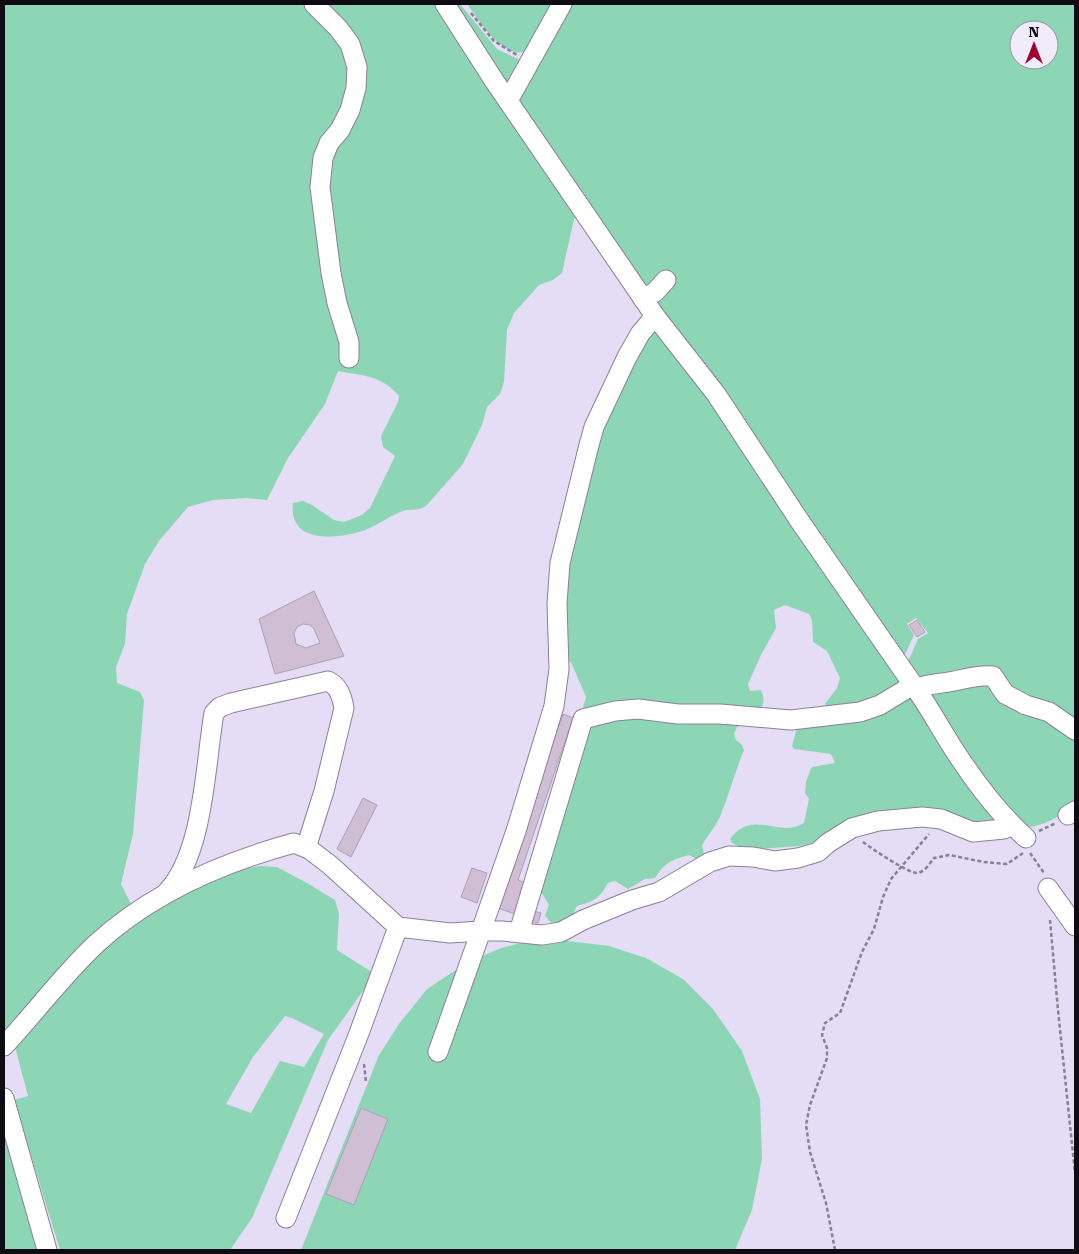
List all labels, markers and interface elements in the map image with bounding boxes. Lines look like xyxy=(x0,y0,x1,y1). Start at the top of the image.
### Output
north arrow xyxy=(1009,20,1059,70)
text: N xyxy=(1029,24,1040,40)

